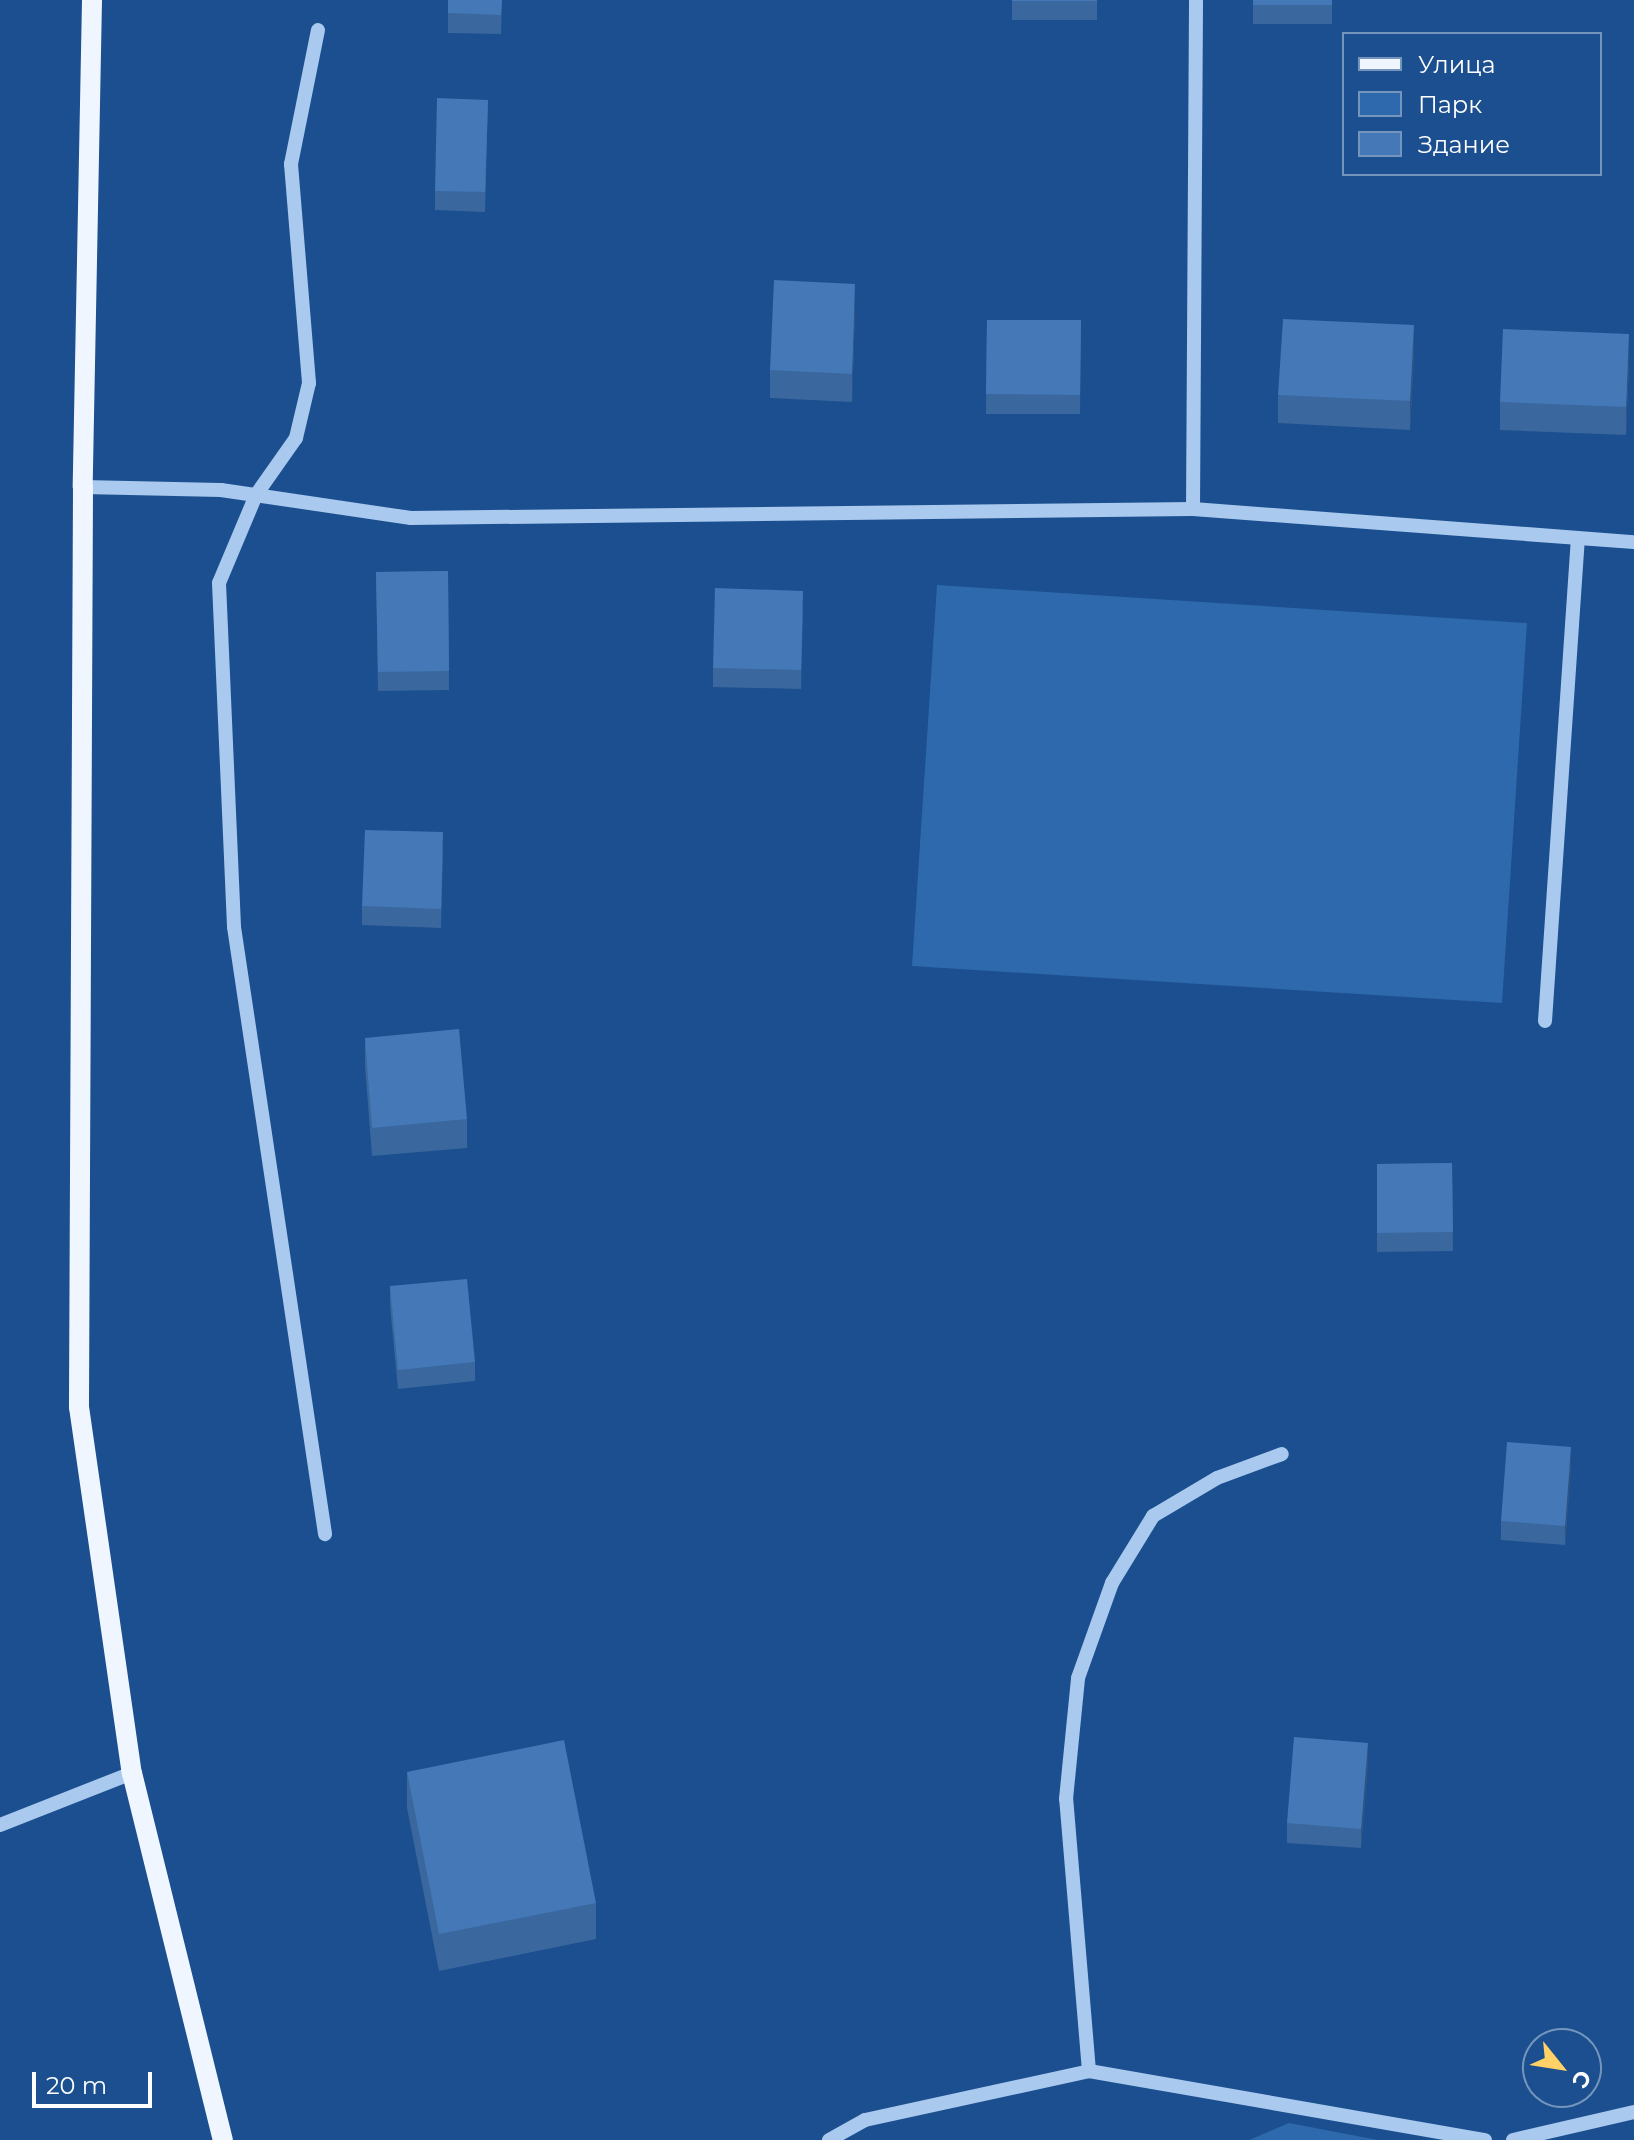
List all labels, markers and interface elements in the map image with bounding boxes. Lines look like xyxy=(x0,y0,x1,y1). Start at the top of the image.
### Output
legend xyxy=(1342,32,1602,176)
text: Улица xyxy=(1418,50,1496,79)
text: Парк xyxy=(1418,90,1482,119)
text: Здание xyxy=(1418,130,1510,159)
north arrow xyxy=(1522,2028,1602,2108)
scale bar xyxy=(36,2056,156,2106)
text: С xyxy=(1566,2066,1597,2093)
text: 20 m xyxy=(46,2071,107,2100)

